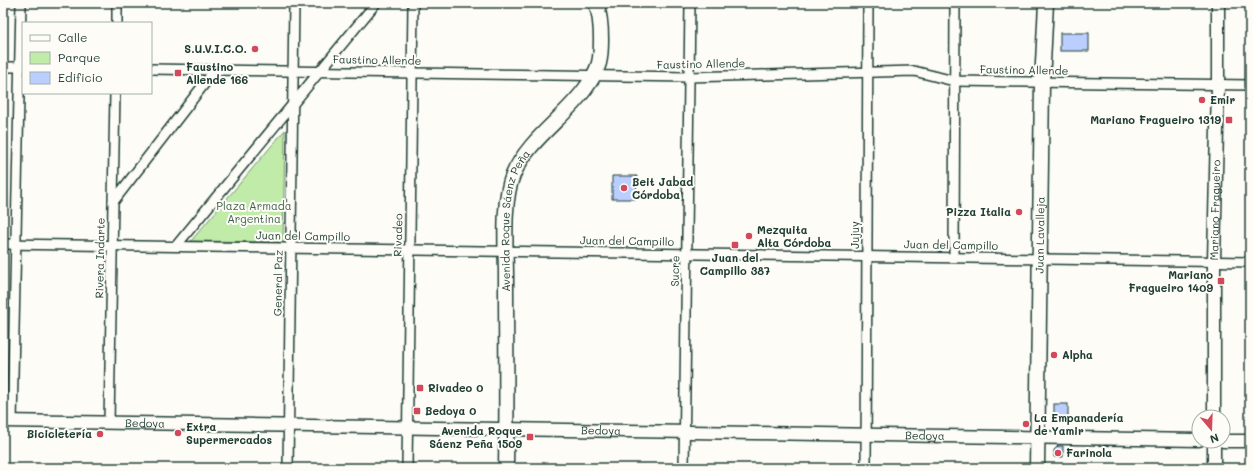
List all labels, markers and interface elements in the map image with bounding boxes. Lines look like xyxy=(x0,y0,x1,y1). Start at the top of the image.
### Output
legend xyxy=(22,22,152,94)
text: Calle xyxy=(58,29,88,45)
place label: S.U.V.I.C.O. xyxy=(184,41,247,56)
marker: S.U.V.I.C.O. xyxy=(250,44,260,54)
text: Parque xyxy=(58,49,101,65)
street label: Faustino Allende xyxy=(333,51,422,68)
street label: Faustino Allende xyxy=(657,55,746,72)
place label: Faustino Allende 166 xyxy=(186,59,248,87)
street label: Faustino Allende xyxy=(980,61,1069,78)
marker: Faustino Allende 166 xyxy=(173,68,183,78)
text: Edificio xyxy=(58,69,102,85)
place label: Emir xyxy=(1210,92,1235,107)
marker: Emir xyxy=(1197,95,1207,105)
place label: Mariano Fragueiro 1319 xyxy=(1090,112,1221,127)
marker: Mariano Fragueiro 1319 xyxy=(1224,115,1234,125)
street label: Avenida Roque Sáenz Peña xyxy=(497,146,533,292)
street label: Mariano Fragueiro xyxy=(1206,159,1223,261)
place label: Beit Jabad Córdoba xyxy=(632,174,693,202)
marker: Beit Jabad Córdoba xyxy=(619,183,629,193)
street label: Juan Lavalleja xyxy=(1032,196,1048,274)
park label: Plaza Armada Argentina xyxy=(216,198,292,226)
place label: Pizza Italia xyxy=(946,204,1011,219)
marker: Pizza Italia xyxy=(1014,207,1024,217)
street label: Rivadeo xyxy=(390,213,405,257)
street label: Rivera Indarte xyxy=(91,217,108,299)
street label: Jujuy xyxy=(847,221,862,249)
place label: Mezquita Alta Córdoba xyxy=(757,222,831,250)
street label: Juan del Campillo xyxy=(256,227,351,244)
marker: Mezquita Alta Córdoba xyxy=(744,231,754,241)
street label: Juan del Campillo xyxy=(580,232,675,249)
street label: Juan del Campillo xyxy=(904,236,999,253)
marker: Juan del Campillo 387 xyxy=(730,240,740,250)
street label: General Paz xyxy=(269,250,286,316)
place label: Juan del Campillo 387 xyxy=(700,250,770,278)
street label: Sucre xyxy=(667,255,682,287)
place label: Mariano Fragueiro 1409 xyxy=(1128,267,1213,295)
marker: Mariano Fragueiro 1409 xyxy=(1216,276,1226,286)
place label: Alpha xyxy=(1062,347,1093,362)
marker: Alpha xyxy=(1049,350,1059,360)
place label: Rivadeo 0 xyxy=(428,380,483,395)
marker: Rivadeo 0 xyxy=(415,383,425,393)
place label: Bedoya 0 xyxy=(425,403,476,418)
marker: Bedoya 0 xyxy=(412,406,422,416)
north arrow xyxy=(1191,409,1231,449)
place label: La Empanadería de Yamir xyxy=(1034,410,1124,438)
street label: Bedoya xyxy=(125,415,165,431)
place label: Extra Supermercados xyxy=(186,419,272,447)
marker: La Empanadería de Yamir xyxy=(1021,419,1031,429)
street label: Bedoya xyxy=(581,422,621,438)
place label: Avenida Roque Sáenz Peña 1509 xyxy=(429,423,522,451)
place label: Bicicletería xyxy=(27,426,92,441)
street label: Bedoya xyxy=(905,427,945,443)
marker: Extra Supermercados xyxy=(173,428,183,438)
marker: Bicicletería xyxy=(95,429,105,439)
text: N xyxy=(1208,430,1221,447)
marker: Avenida Roque Sáenz Peña 1509 xyxy=(525,432,535,442)
place label: Farinola xyxy=(1066,445,1112,460)
marker: Farinola xyxy=(1053,448,1063,458)

